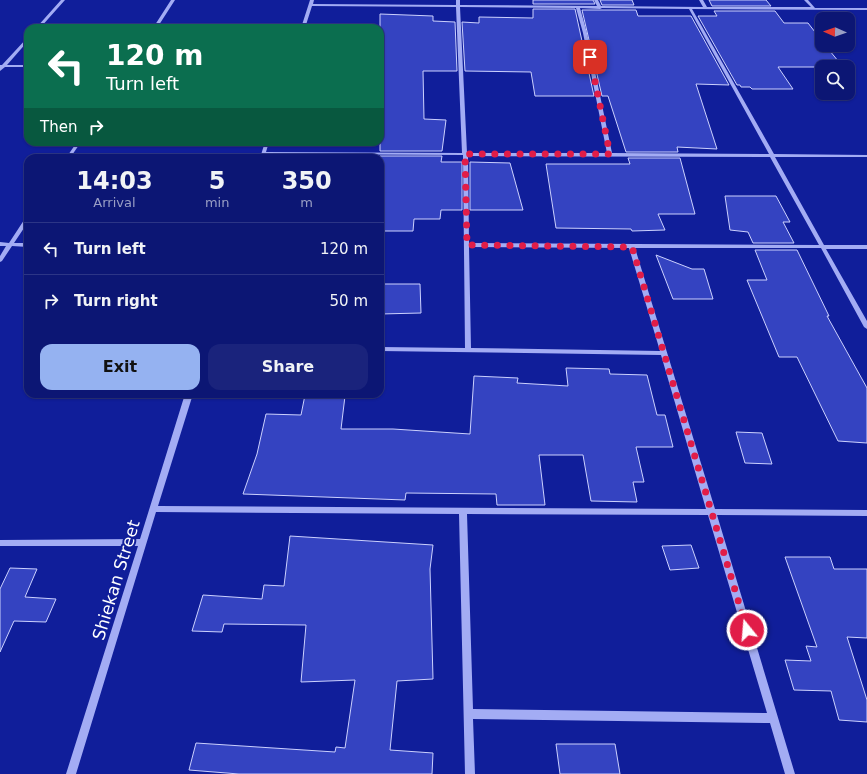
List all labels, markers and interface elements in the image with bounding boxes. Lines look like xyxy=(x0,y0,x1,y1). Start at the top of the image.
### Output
north arrow xyxy=(815,12,855,52)
map controls xyxy=(815,12,855,100)
text: 120 m xyxy=(106,39,203,72)
icon: left xyxy=(40,40,92,92)
pin xyxy=(573,40,607,74)
icon: arrive xyxy=(579,46,601,68)
button: search xyxy=(815,60,855,100)
text: Turn left xyxy=(106,73,179,94)
icon: right xyxy=(85,116,107,138)
text: Then xyxy=(40,118,77,136)
text: 14:03 xyxy=(76,167,153,195)
text: 5 xyxy=(209,167,225,195)
text: 350 xyxy=(282,167,332,195)
text: Arrival xyxy=(93,195,136,210)
text: min xyxy=(205,195,229,210)
text: m xyxy=(300,195,313,210)
icon: left xyxy=(40,238,62,260)
text: Turn left xyxy=(74,240,146,258)
text: 120 m xyxy=(320,240,368,258)
icon: right xyxy=(40,290,62,312)
text: Turn right xyxy=(74,292,158,310)
text: 50 m xyxy=(330,292,368,310)
button: Exit xyxy=(40,344,200,390)
button: Share xyxy=(208,344,368,390)
street label: Shiekan Street xyxy=(88,517,144,642)
position arrow xyxy=(726,609,768,651)

